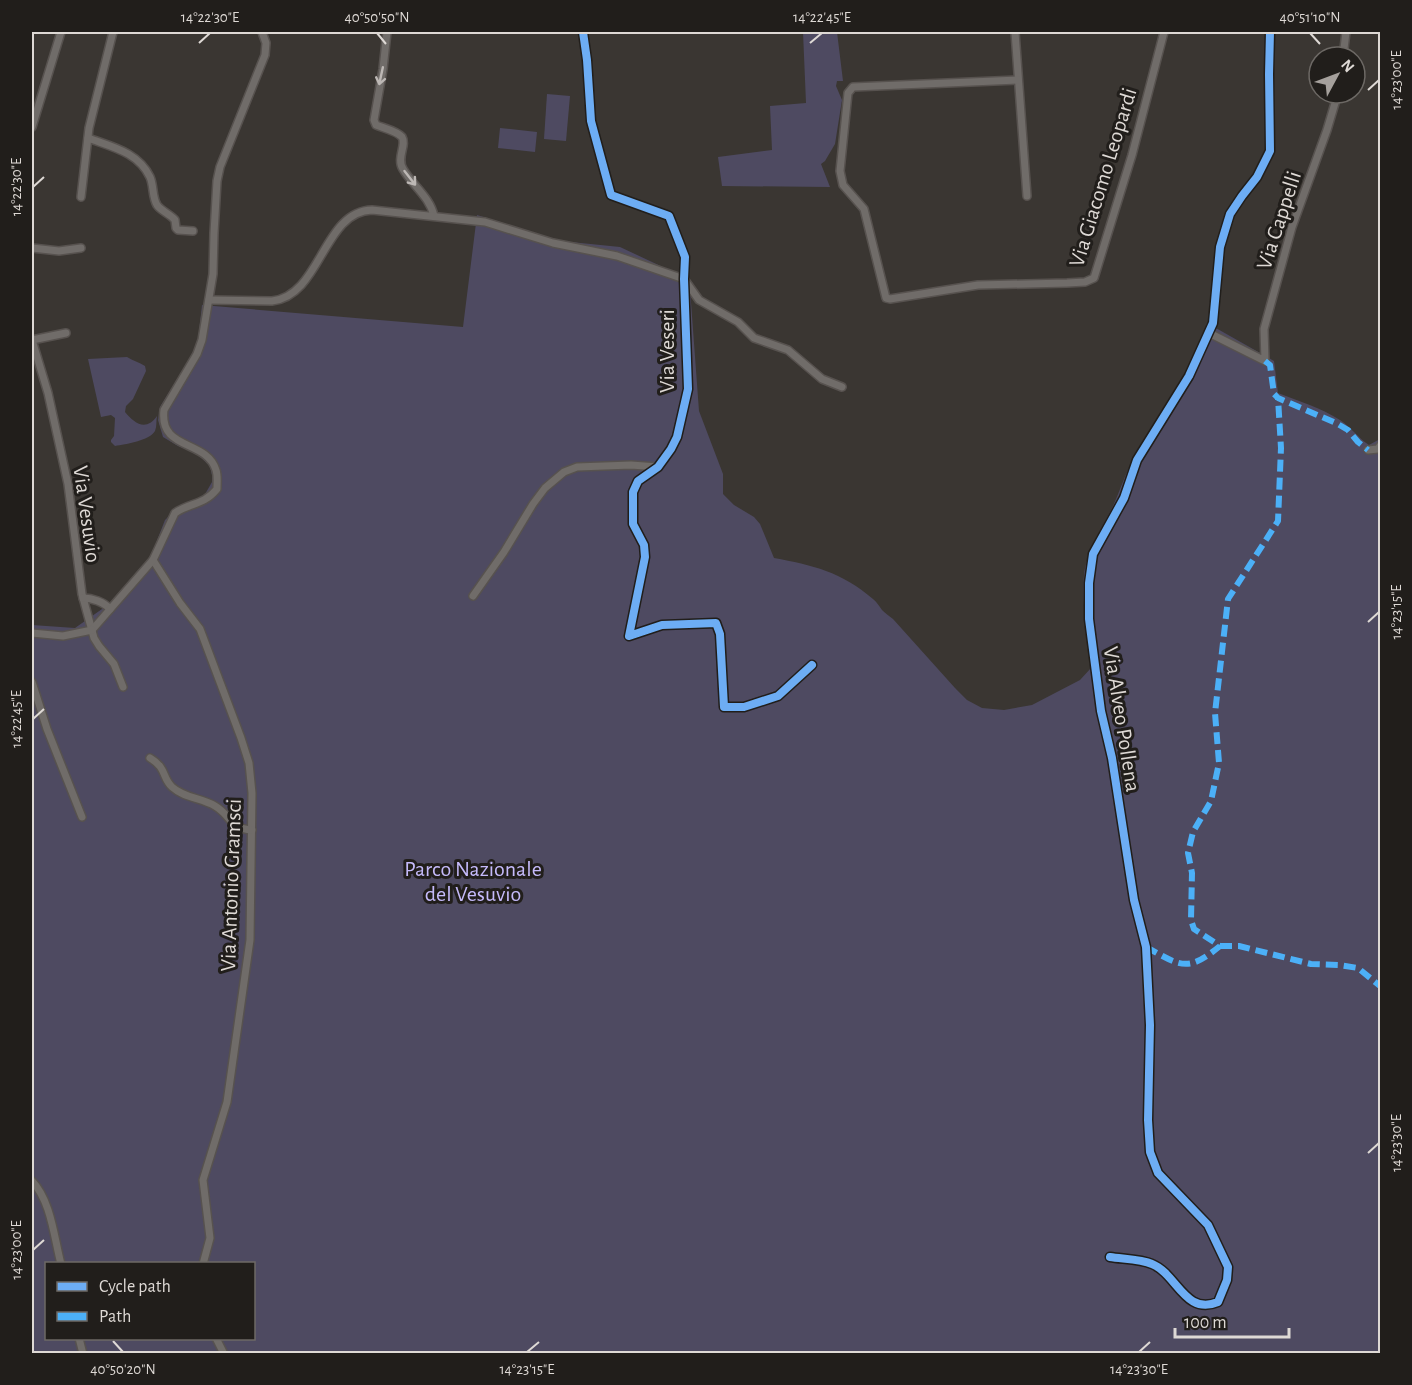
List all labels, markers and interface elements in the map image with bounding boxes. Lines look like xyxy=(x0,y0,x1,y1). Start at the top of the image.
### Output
text: 14°22'30"E xyxy=(181,10,239,25)
text: 40°50'50"N xyxy=(345,10,409,25)
text: 14°22'45"E xyxy=(793,10,851,25)
text: 40°51'10"N xyxy=(1280,10,1340,25)
north arrow xyxy=(1307,45,1367,105)
text: 14°23'00"E xyxy=(1389,50,1404,110)
text: N xyxy=(1338,56,1357,75)
one-way arrow xyxy=(375,66,387,85)
street label: Via Giacomo Leopardi xyxy=(1065,85,1141,269)
text: 14°22'30"E xyxy=(9,158,24,216)
street label: Via Cappelli xyxy=(1253,168,1305,272)
one-way arrow xyxy=(404,170,416,186)
street label: Via Veseri xyxy=(656,309,678,393)
street label: Via Vesuvio xyxy=(69,464,105,564)
text: 14°23'15"E xyxy=(1389,584,1404,640)
street label: Via Alveo Pollena xyxy=(1100,645,1144,794)
text: 14°22'45"E xyxy=(9,690,24,748)
street label: Via Antonio Gramsci xyxy=(217,798,245,972)
park label: Parco Nazionale del Vesuvio xyxy=(404,858,542,905)
text: 14°23'30"E xyxy=(1389,1114,1404,1172)
text: 14°23'00"E xyxy=(9,1220,24,1280)
legend xyxy=(45,1262,255,1340)
text: Cycle path xyxy=(99,1278,171,1296)
scale bar xyxy=(1175,1301,1289,1339)
text: Path xyxy=(99,1308,131,1326)
text: 100 m xyxy=(1184,1314,1227,1332)
text: 40°50'20"N xyxy=(90,1362,156,1377)
text: 14°23'15"E xyxy=(499,1362,555,1377)
text: 14°23'30"E xyxy=(1110,1362,1168,1377)

